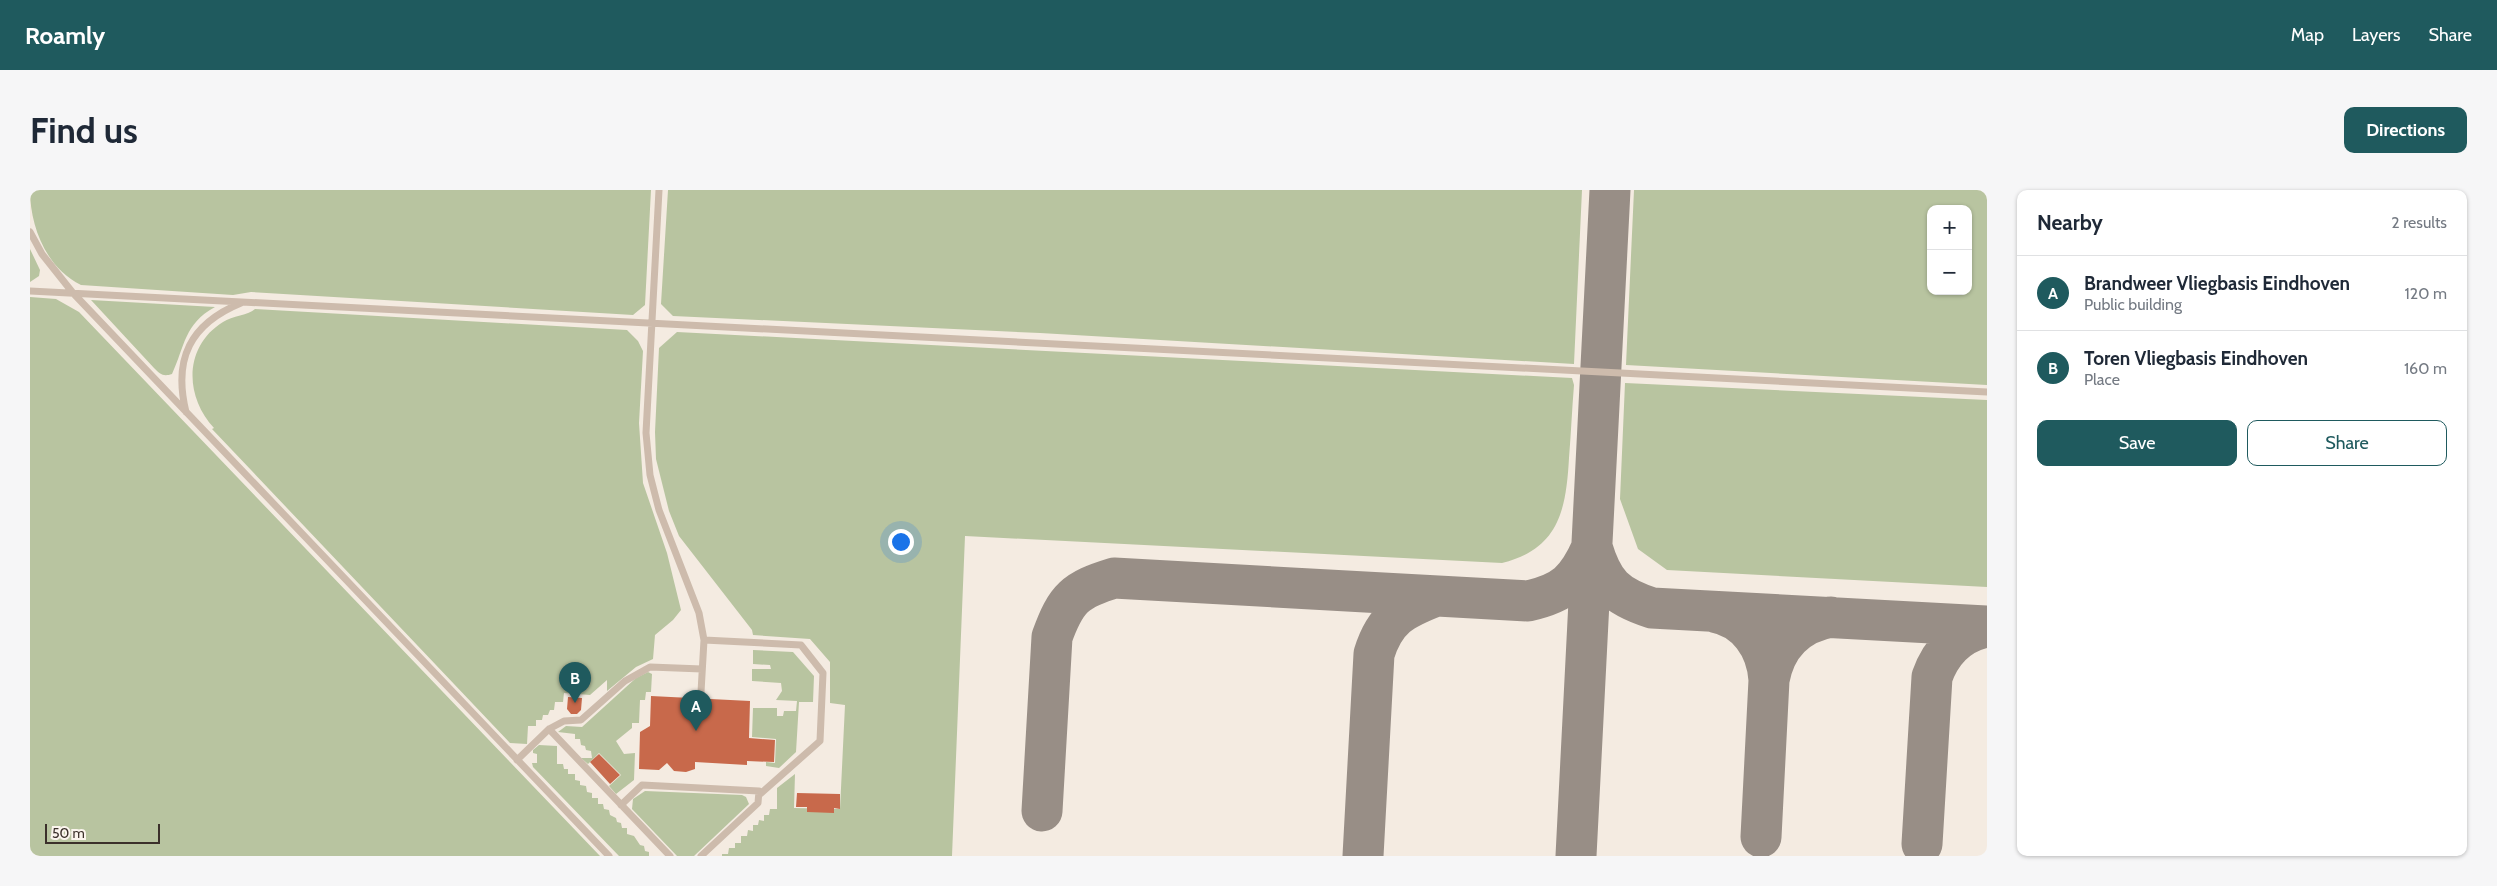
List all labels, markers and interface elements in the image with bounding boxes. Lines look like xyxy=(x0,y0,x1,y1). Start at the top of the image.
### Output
text: Roamly xyxy=(25,21,105,50)
text: Map xyxy=(2291,24,2324,46)
text: Layers xyxy=(2352,24,2401,46)
text: Share xyxy=(2429,24,2472,46)
button: Directions xyxy=(2344,107,2467,153)
text: Find us xyxy=(30,109,138,152)
map controls xyxy=(1927,205,1972,295)
button: + xyxy=(1927,205,1972,250)
text: Nearby xyxy=(2037,210,2103,235)
text: 2 results xyxy=(2391,213,2447,232)
button: − xyxy=(1927,250,1972,295)
text: Brandweer Vliegbasis Eindhoven xyxy=(2084,272,2350,295)
text: A xyxy=(2048,284,2058,303)
text: 120 m xyxy=(2405,284,2447,303)
text: Public building xyxy=(2084,295,2182,314)
text: Toren Vliegbasis Eindhoven xyxy=(2084,347,2308,370)
text: B xyxy=(2048,359,2058,378)
text: 160 m xyxy=(2404,359,2447,378)
text: Place xyxy=(2084,370,2120,389)
button: Save xyxy=(2037,420,2237,466)
button: Share xyxy=(2247,420,2447,466)
your location xyxy=(888,529,914,555)
pin: B xyxy=(559,662,591,703)
pin: A xyxy=(680,690,712,731)
scale bar xyxy=(45,821,160,844)
text: 50 m xyxy=(52,824,85,842)

